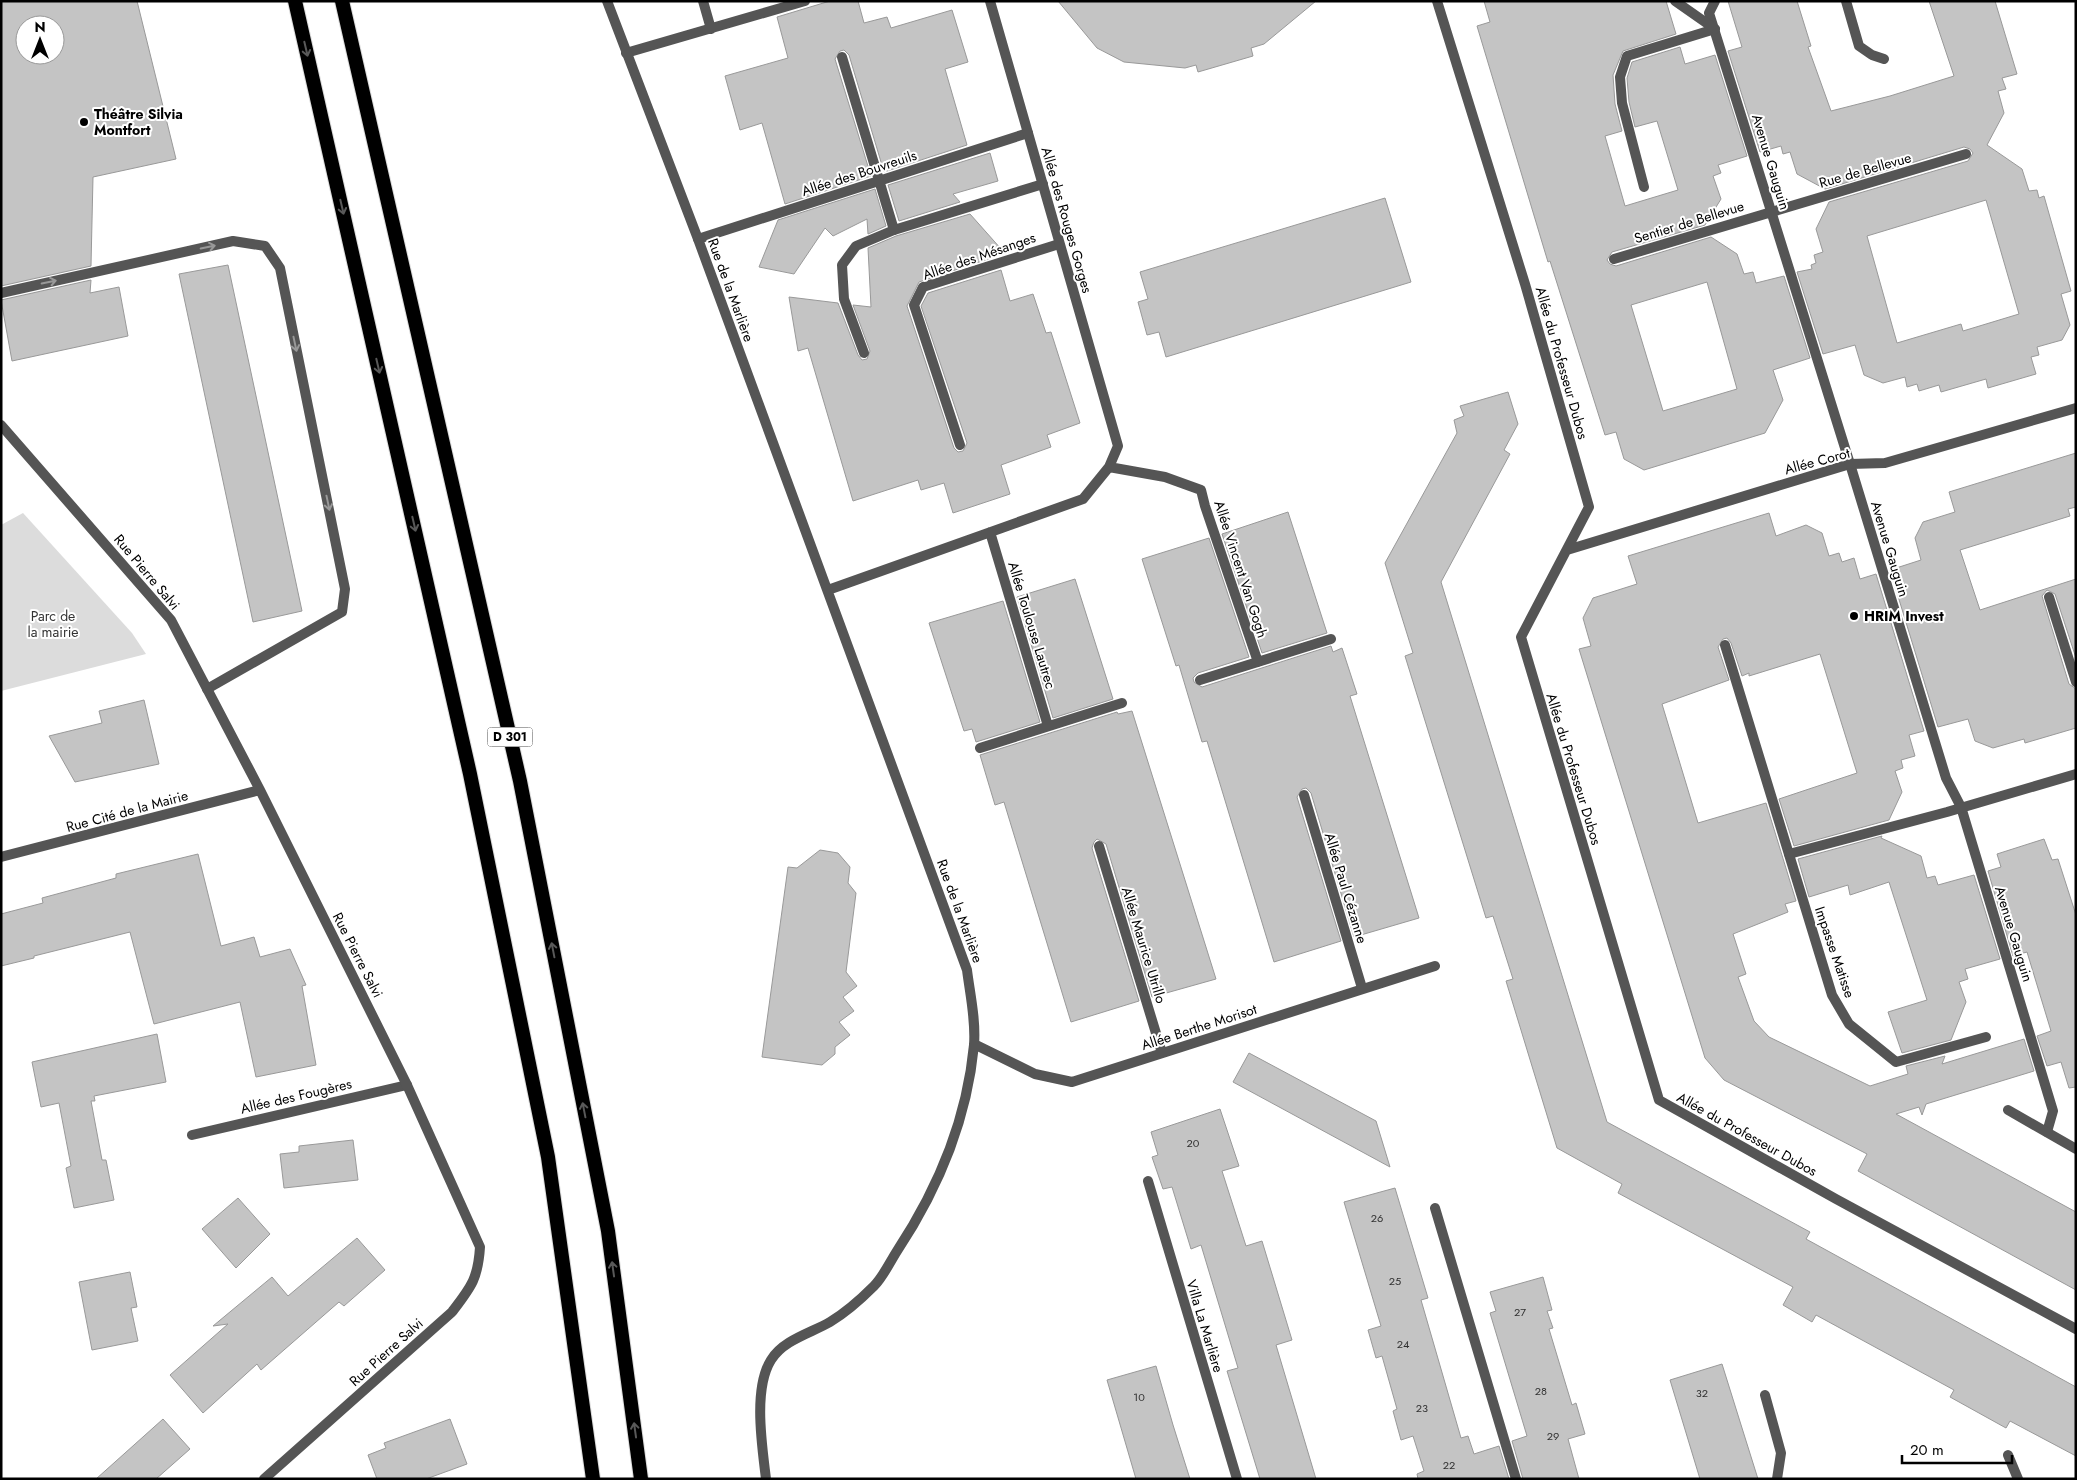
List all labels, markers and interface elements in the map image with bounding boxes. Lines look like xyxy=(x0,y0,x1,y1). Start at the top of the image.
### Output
north arrow xyxy=(15,15,65,65)
text: N xyxy=(34,17,46,37)
one-way arrow xyxy=(302,40,311,56)
place label: Théâtre Silvia Montfort xyxy=(94,104,183,140)
street label: Avenue Gauguin xyxy=(1747,112,1795,212)
marker: Théâtre Silvia Montfort xyxy=(78,116,90,128)
street label: Allée des Bouvreuils xyxy=(799,145,919,201)
street label: Allée des Rouges Gorges xyxy=(1037,145,1098,296)
street label: Rue de Bellevue xyxy=(1817,147,1913,193)
street label: Sentier de Bellevue xyxy=(1632,196,1746,248)
one-way arrow xyxy=(338,199,347,215)
street label: Allée des Mésanges xyxy=(920,227,1039,285)
street label: Rue de la Marlière xyxy=(703,235,759,345)
one-way arrow xyxy=(199,242,215,251)
one-way arrow xyxy=(40,277,56,286)
street label: Allée du Professeur Dubos xyxy=(1531,284,1593,442)
one-way arrow xyxy=(291,335,300,351)
one-way arrow xyxy=(374,357,383,373)
street label: Allée Corot xyxy=(1782,442,1853,479)
one-way arrow xyxy=(323,495,333,511)
street label: Allée Vincent Van Gogh xyxy=(1209,498,1273,640)
street label: Avenue Gauguin xyxy=(1866,499,1914,599)
one-way arrow xyxy=(410,516,419,532)
street label: Rue Pierre Salvi xyxy=(109,530,185,614)
street label: Allée Toulouse Lautrec xyxy=(1003,559,1061,691)
park label: Parc de la mairie xyxy=(27,606,79,642)
place label: HRIM Invest xyxy=(1864,606,1944,626)
marker: HRIM Invest xyxy=(1848,610,1860,622)
street label: Allée du Professeur Dubos xyxy=(1541,691,1607,848)
road number: D 301 xyxy=(488,728,532,746)
street label: Rue Cité de la Mairie xyxy=(64,785,190,837)
street label: Allée Paul Cézanne xyxy=(1320,830,1372,946)
street label: Rue de la Marlière xyxy=(932,856,988,966)
street label: Allée Maurice Utrillo xyxy=(1117,884,1171,1006)
street label: Avenue Gauguin xyxy=(1990,884,2038,984)
street label: Impasse Matisse xyxy=(1810,904,1860,1000)
street label: Rue Pierre Salvi xyxy=(328,909,388,1001)
one-way arrow xyxy=(547,942,557,958)
street label: Allée Berthe Morisot xyxy=(1139,999,1260,1055)
street label: Allée des Fougères xyxy=(238,1073,354,1119)
street label: Allée du Professeur Dubos xyxy=(1673,1087,1821,1181)
one-way arrow xyxy=(579,1102,588,1118)
house number: 20 xyxy=(1187,1135,1200,1151)
house number: 26 xyxy=(1371,1210,1383,1226)
one-way arrow xyxy=(608,1262,618,1278)
house number: 25 xyxy=(1389,1273,1401,1289)
street label: Villa La Marlière xyxy=(1181,1277,1229,1375)
house number: 27 xyxy=(1514,1304,1526,1320)
street label: Rue Pierre Salvi xyxy=(345,1313,427,1391)
house number: 24 xyxy=(1397,1336,1410,1352)
house number: 28 xyxy=(1535,1383,1547,1399)
house number: 32 xyxy=(1696,1385,1708,1401)
house number: 10 xyxy=(1133,1389,1145,1405)
house number: 23 xyxy=(1416,1400,1428,1416)
one-way arrow xyxy=(630,1423,640,1439)
house number: 29 xyxy=(1547,1428,1559,1444)
scale bar xyxy=(1902,1432,2012,1464)
text: 20 m xyxy=(1910,1439,1944,1461)
house number: 22 xyxy=(1443,1457,1455,1473)

